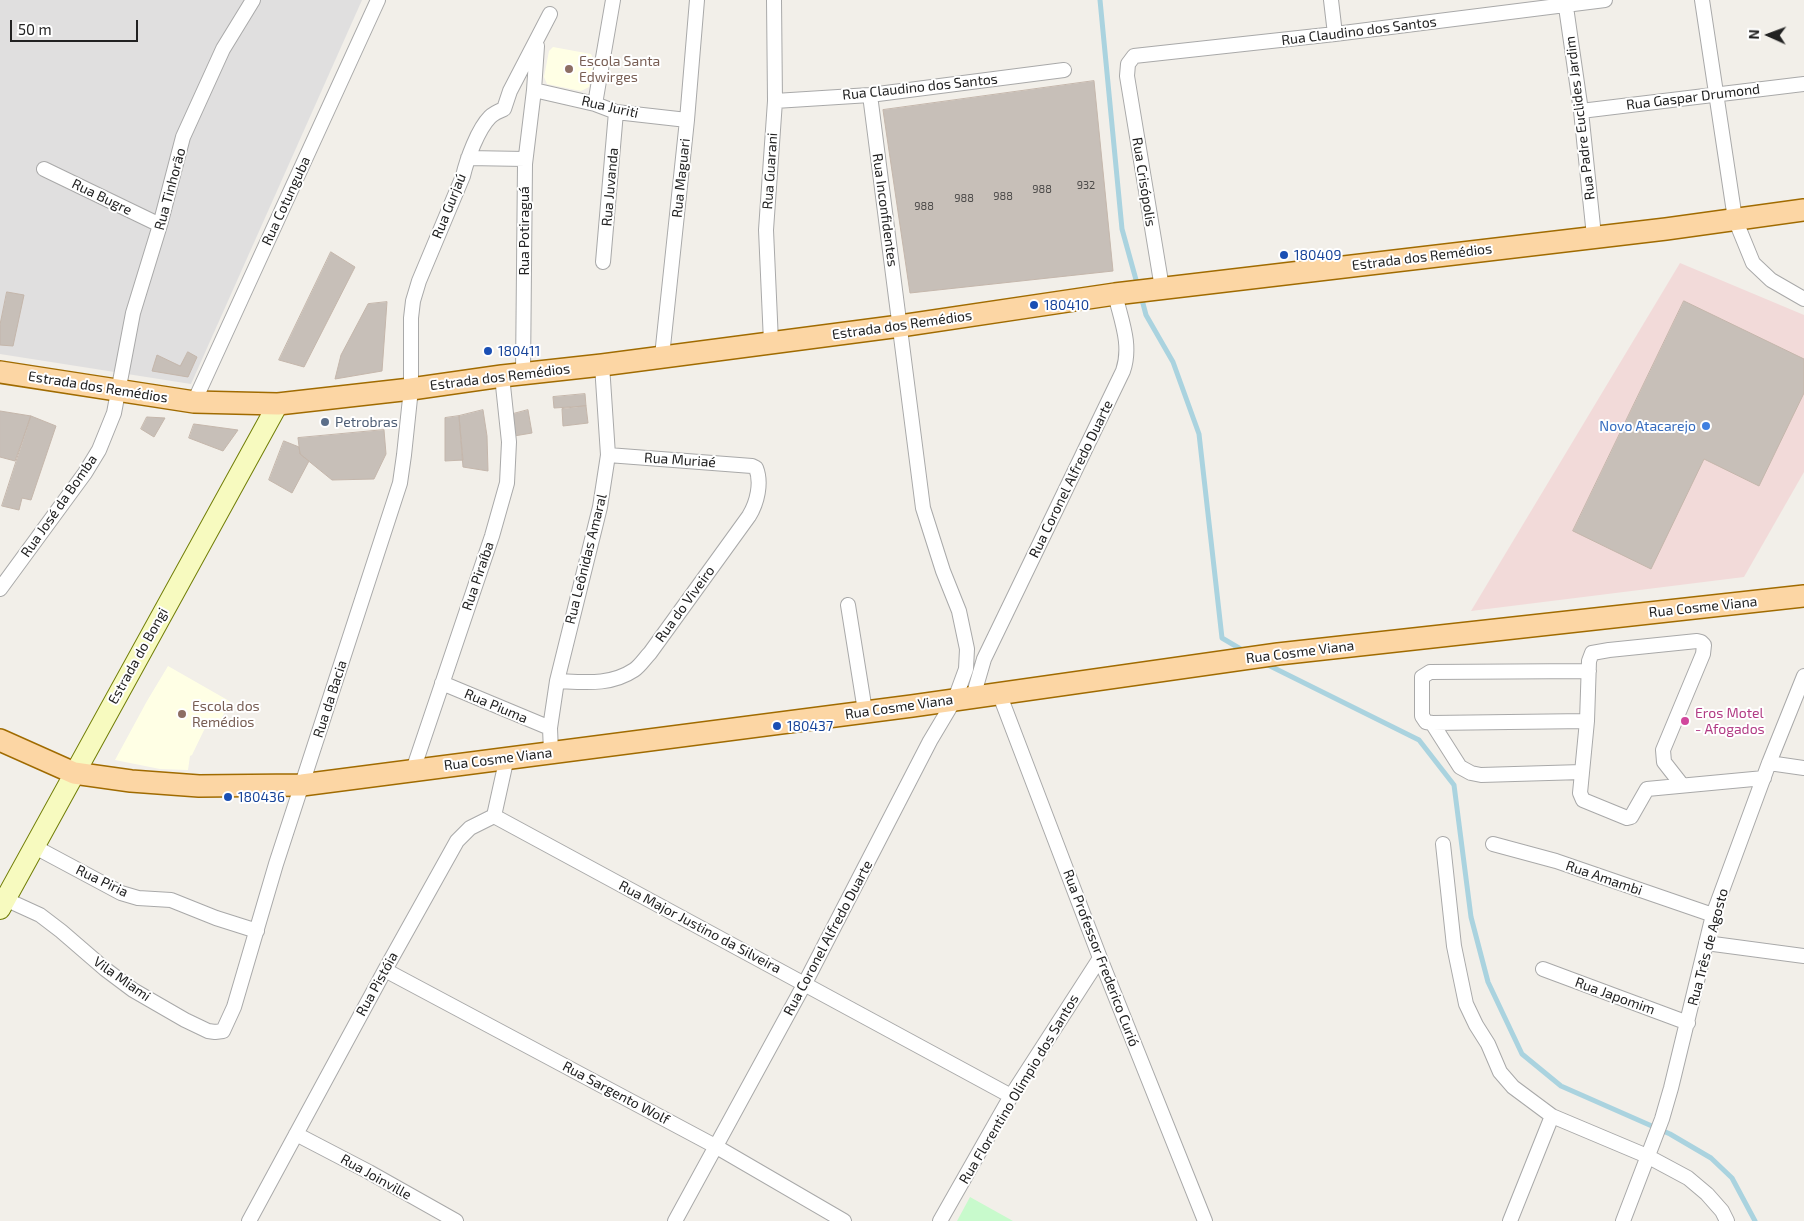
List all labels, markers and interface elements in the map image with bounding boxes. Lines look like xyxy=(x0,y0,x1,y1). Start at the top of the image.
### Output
scale bar xyxy=(12,10,140,42)
north arrow xyxy=(1744,10,1794,60)
street label: Rua Claudino dos Santos xyxy=(1280,13,1438,49)
text: 50 m xyxy=(18,20,52,38)
text: N xyxy=(1745,29,1762,40)
street label: Rua Padre Euclides Jardim xyxy=(1562,35,1598,201)
place label: Escola Santa Edwirges xyxy=(579,53,660,85)
marker: Escola Santa Edwirges xyxy=(563,63,575,75)
street label: Rua Claudino dos Santos xyxy=(841,70,999,104)
street label: Rua Gaspar Drumond xyxy=(1625,80,1761,114)
street label: Rua Juriti xyxy=(580,92,640,122)
street label: Rua Guarani xyxy=(759,132,781,210)
street label: Rua Crisópolis xyxy=(1129,136,1159,228)
street label: Rua Maguari xyxy=(668,137,694,219)
street label: Rua Tinhorão xyxy=(151,146,189,232)
street label: Rua Juvanda xyxy=(598,147,622,227)
street label: Rua Inconfidentes xyxy=(869,152,901,268)
street label: Rua Cotunguba xyxy=(258,154,314,248)
street label: Rua Gurjaú xyxy=(428,171,470,241)
street label: Rua Bugre xyxy=(69,175,135,219)
house number: 932 xyxy=(1077,178,1095,192)
house number: 988 xyxy=(1032,182,1052,196)
street label: Rua Potiraguá xyxy=(516,186,532,276)
house number: 988 xyxy=(993,189,1013,203)
house number: 988 xyxy=(954,191,974,205)
house number: 988 xyxy=(914,199,934,213)
street label: Estrada dos Remédios xyxy=(1351,240,1493,274)
place label: 180409 xyxy=(1294,247,1342,263)
marker: 180409 xyxy=(1278,249,1290,261)
place label: 180410 xyxy=(1044,297,1089,313)
marker: 180410 xyxy=(1028,299,1040,311)
street label: Estrada dos Remédios xyxy=(831,307,973,343)
place label: 180411 xyxy=(498,343,540,359)
marker: 180411 xyxy=(482,345,494,357)
street label: Estrada dos Remédios xyxy=(429,360,571,394)
street label: Estrada dos Remédios xyxy=(27,368,169,406)
street label: Rua Coronel Alfredo Duarte xyxy=(1025,397,1117,561)
place label: Petrobras xyxy=(335,414,398,430)
marker: Petrobras xyxy=(319,416,331,428)
place label: Novo Atacarejo xyxy=(1599,418,1696,434)
marker: Novo Atacarejo xyxy=(1700,420,1712,432)
street label: Rua Muriaé xyxy=(644,449,716,471)
street label: Rua José da Bomba xyxy=(17,452,101,560)
street label: Rua Leônidas Amaral xyxy=(562,492,610,626)
street label: Rua Piraíba xyxy=(458,539,498,613)
street label: Rua do Viveiro xyxy=(652,563,718,645)
street label: Rua Cosme Viana xyxy=(1648,593,1758,621)
street label: Estrada do Bongi xyxy=(105,605,171,707)
street label: Rua Cosme Viana xyxy=(1245,637,1355,667)
street label: Rua da Bacia xyxy=(310,658,350,740)
street label: Rua Piuma xyxy=(462,685,530,727)
street label: Rua Cosme Viana xyxy=(844,691,954,723)
place label: Escola dos Remédios xyxy=(192,698,260,730)
place label: Eros Motel - Afogados xyxy=(1695,705,1765,738)
marker: Escola dos Remédios xyxy=(176,708,188,720)
marker: Eros Motel - Afogados xyxy=(1679,715,1691,727)
place label: 180437 xyxy=(787,718,833,734)
marker: 180437 xyxy=(771,720,783,732)
street label: Rua Cosme Viana xyxy=(443,744,553,774)
place label: 180436 xyxy=(238,789,285,805)
marker: 180436 xyxy=(222,791,234,803)
street label: Rua Amambi xyxy=(1564,857,1644,899)
street label: Rua Coronel Alfredo Duarte xyxy=(780,858,876,1018)
street label: Rua Piria xyxy=(73,861,131,901)
street label: Rua Professor Frederico Curió xyxy=(1059,867,1143,1049)
street label: Rua Major Justino da Silveira xyxy=(616,877,784,977)
street label: Rua Três de Agosto xyxy=(1684,886,1732,1008)
street label: Rua Pistóia xyxy=(353,949,401,1019)
street label: Vila Miami xyxy=(90,953,154,1005)
street label: Rua Japomim xyxy=(1573,974,1657,1018)
street label: Rua Florentino Olímpio dos Santos xyxy=(956,991,1082,1187)
street label: Rua Sargento Wolf xyxy=(560,1058,672,1128)
street label: Rua Joinville xyxy=(338,1151,414,1203)

